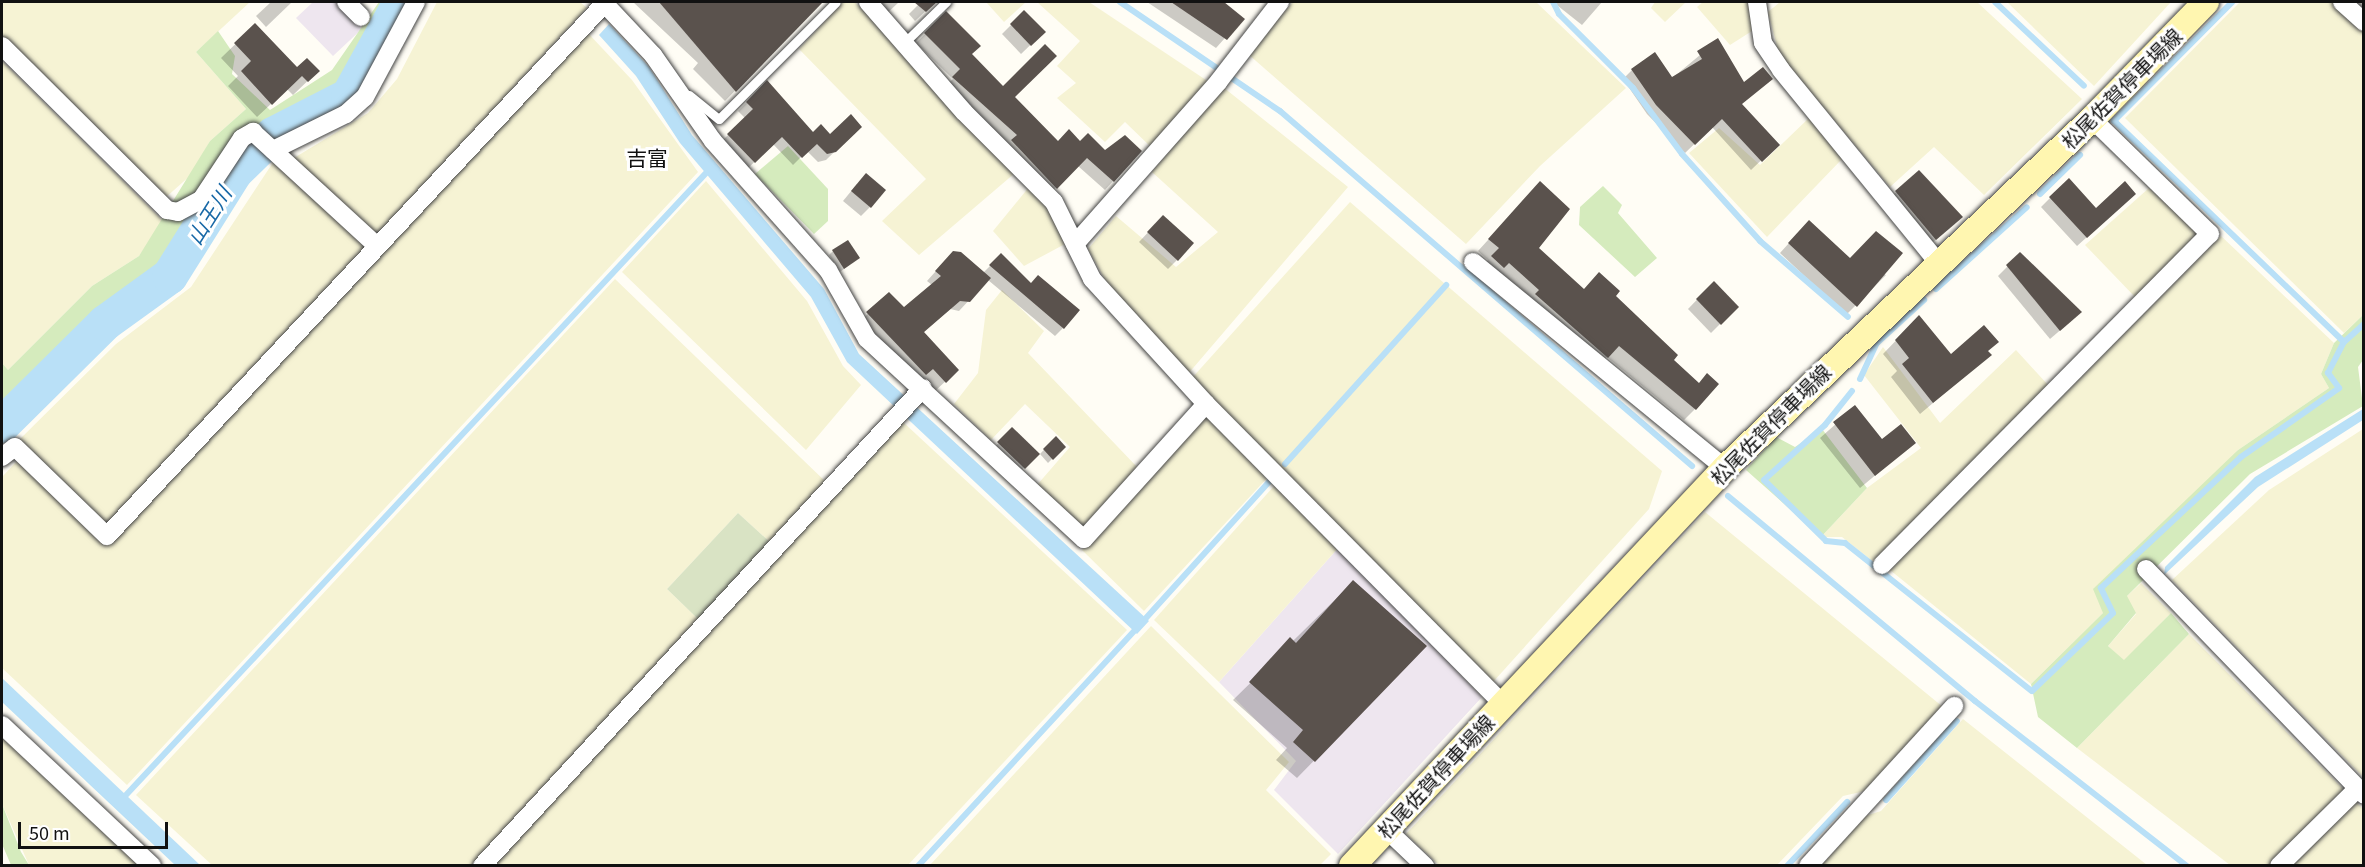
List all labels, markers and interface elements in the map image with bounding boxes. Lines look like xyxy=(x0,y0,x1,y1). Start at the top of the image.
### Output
street label: 松尾佐賀停車場線 xyxy=(2056,23,2186,153)
district label: 吉富 xyxy=(626,144,668,170)
water label: 山王川 xyxy=(181,182,235,248)
street label: 松尾佐賀停車場線 xyxy=(1705,359,1835,489)
street label: 松尾佐賀停車場線 xyxy=(1372,709,1498,843)
scale bar xyxy=(21,810,171,848)
text: 50 m xyxy=(29,819,70,845)

